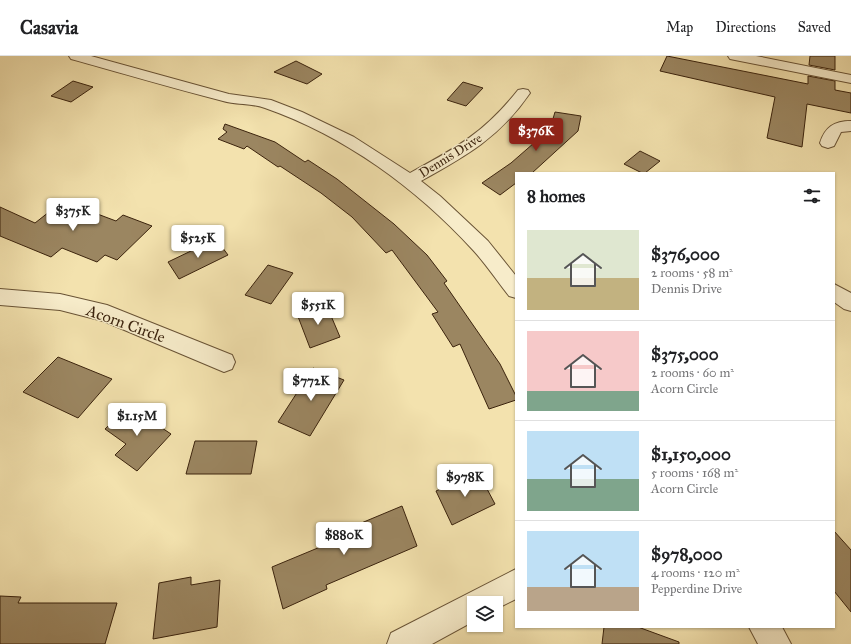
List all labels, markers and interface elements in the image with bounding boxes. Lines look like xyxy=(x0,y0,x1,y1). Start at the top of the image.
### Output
text: Casavia xyxy=(20,16,78,39)
text: Map xyxy=(666,19,693,36)
text: Directions xyxy=(715,19,776,36)
text: Saved xyxy=(798,19,831,36)
pin: $376K xyxy=(508,118,564,152)
text: $376K xyxy=(518,123,554,139)
street label: Dennis Drive xyxy=(416,130,485,181)
icon: filters xyxy=(801,185,823,207)
text: 8 homes xyxy=(527,186,585,207)
pin: $375K xyxy=(45,198,101,232)
text: $375K xyxy=(55,203,91,219)
pin: $525K xyxy=(170,225,226,259)
text: $525K xyxy=(180,230,216,246)
text: $376,000 xyxy=(651,244,720,265)
icon: home xyxy=(559,246,607,294)
text: 2 rooms · 58 m² xyxy=(651,265,733,281)
text: Dennis Drive xyxy=(651,281,722,297)
pin: $551K xyxy=(290,292,346,326)
text: $551K xyxy=(301,297,335,313)
street label: Acorn Circle xyxy=(83,300,168,347)
text: $375,000 xyxy=(651,344,719,365)
icon: home xyxy=(559,347,607,395)
text: 2 rooms · 60 m² xyxy=(651,365,734,381)
pin: $772K xyxy=(283,368,339,402)
text: $772K xyxy=(292,373,330,389)
text: Acorn Circle xyxy=(651,381,718,397)
pin: $1.15M xyxy=(104,403,170,437)
text: $1.15M xyxy=(117,408,157,424)
text: $1,150,000 xyxy=(651,444,731,465)
icon: home xyxy=(559,447,607,495)
pin: $978K xyxy=(437,464,493,498)
text: 5 rooms · 168 m² xyxy=(651,465,738,481)
text: $978K xyxy=(446,469,484,485)
text: Acorn Circle xyxy=(651,481,718,497)
pin: $880K xyxy=(316,522,372,556)
text: $880K xyxy=(325,527,363,543)
text: $978,000 xyxy=(651,544,723,565)
icon: home xyxy=(559,547,607,595)
text: 4 rooms · 120 m² xyxy=(651,565,740,581)
text: Pepperdine Drive xyxy=(651,581,742,597)
map controls xyxy=(467,596,503,632)
button: layers xyxy=(467,596,503,632)

